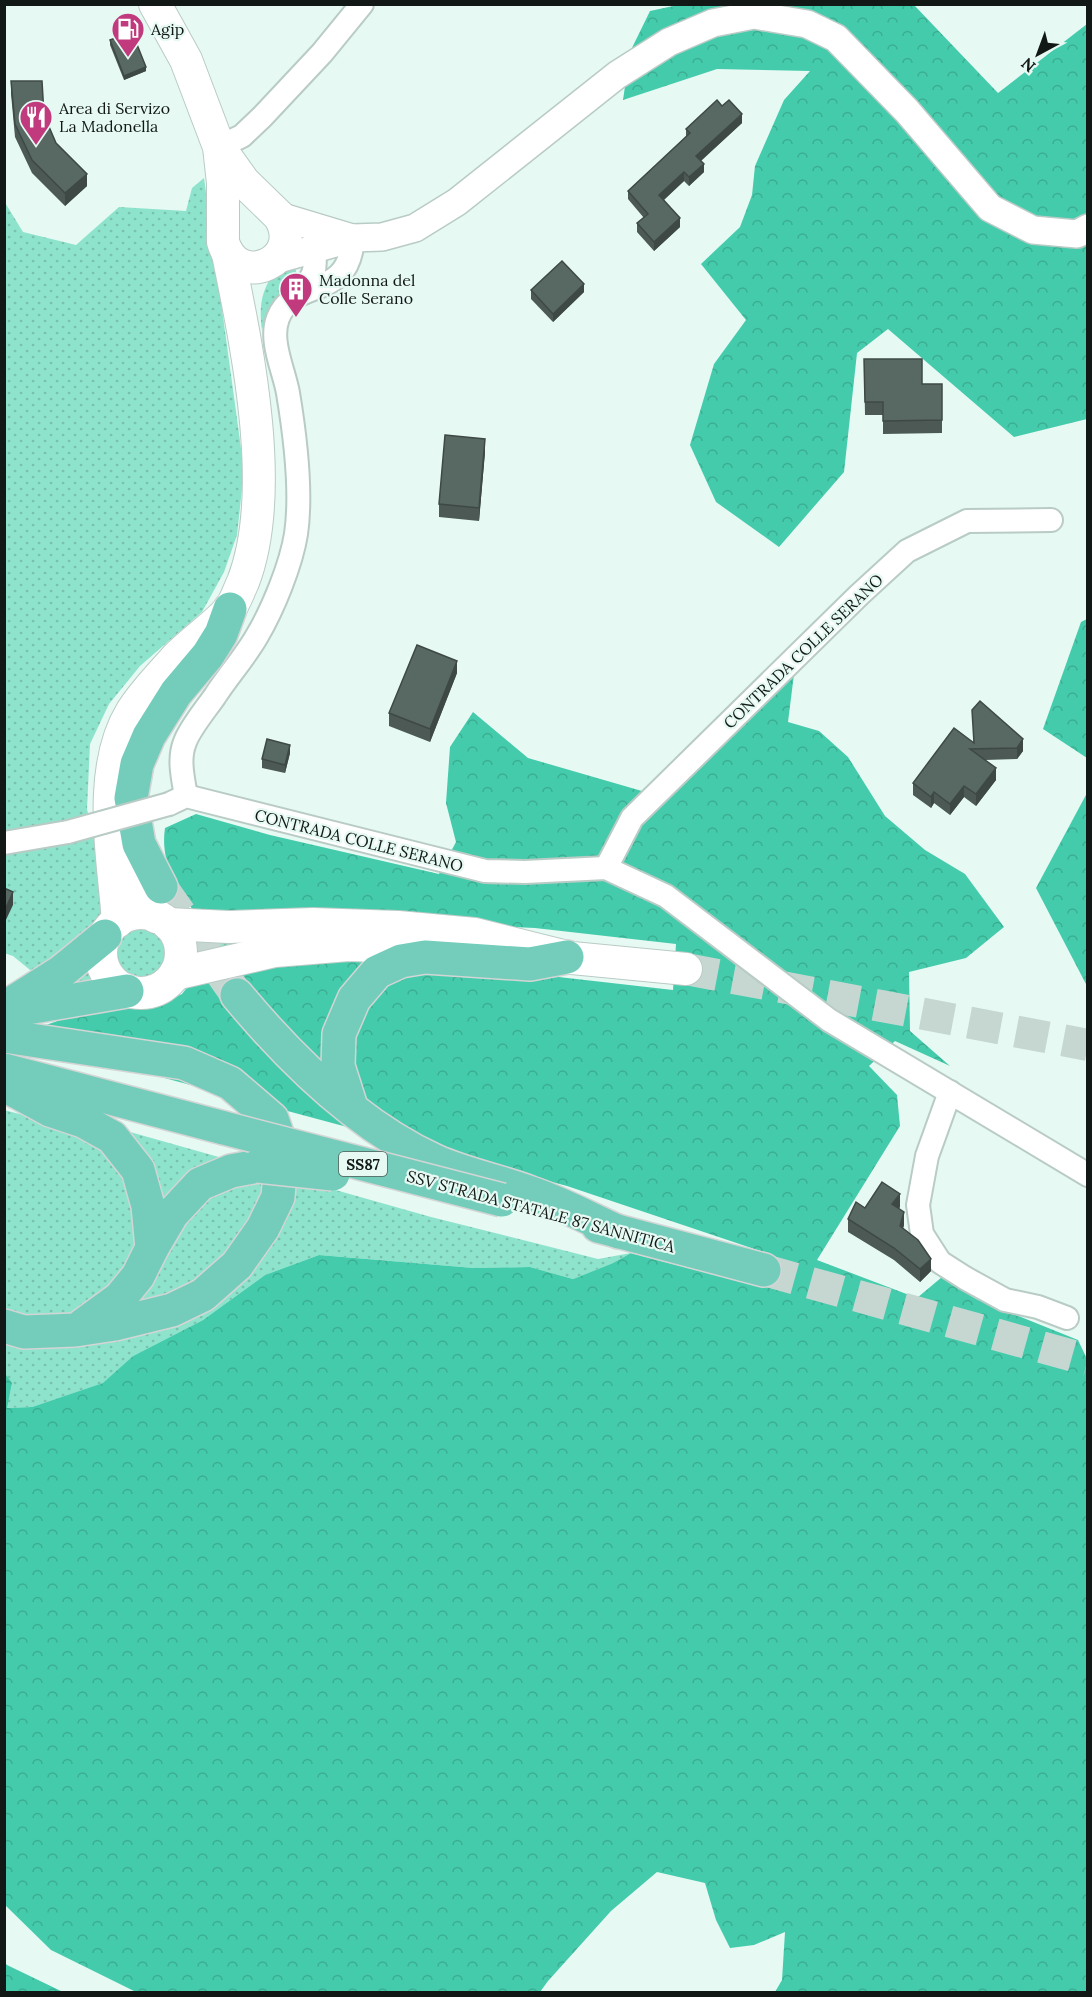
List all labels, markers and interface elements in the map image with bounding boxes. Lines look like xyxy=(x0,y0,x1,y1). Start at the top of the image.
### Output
fuel station icon: Agip xyxy=(110,11,146,58)
place label: Agip xyxy=(150,19,184,39)
north arrow xyxy=(1008,24,1068,84)
text: N xyxy=(1017,54,1039,77)
place label: Area di Servizo La Madonella xyxy=(58,98,170,136)
restaurant icon: Area di Servizo La Madonella xyxy=(18,99,54,146)
place label: Madonna del Colle Serano xyxy=(319,270,415,308)
building icon: Madonna del Colle Serano xyxy=(278,271,314,318)
street label: CONTRADA COLLE SERANO xyxy=(719,569,887,733)
street label: CONTRADA COLLE SERANO xyxy=(253,804,465,876)
road number: SS87 xyxy=(339,1152,387,1176)
street label: SSV STRADA STATALE 87 SANNITICA xyxy=(405,1166,678,1257)

